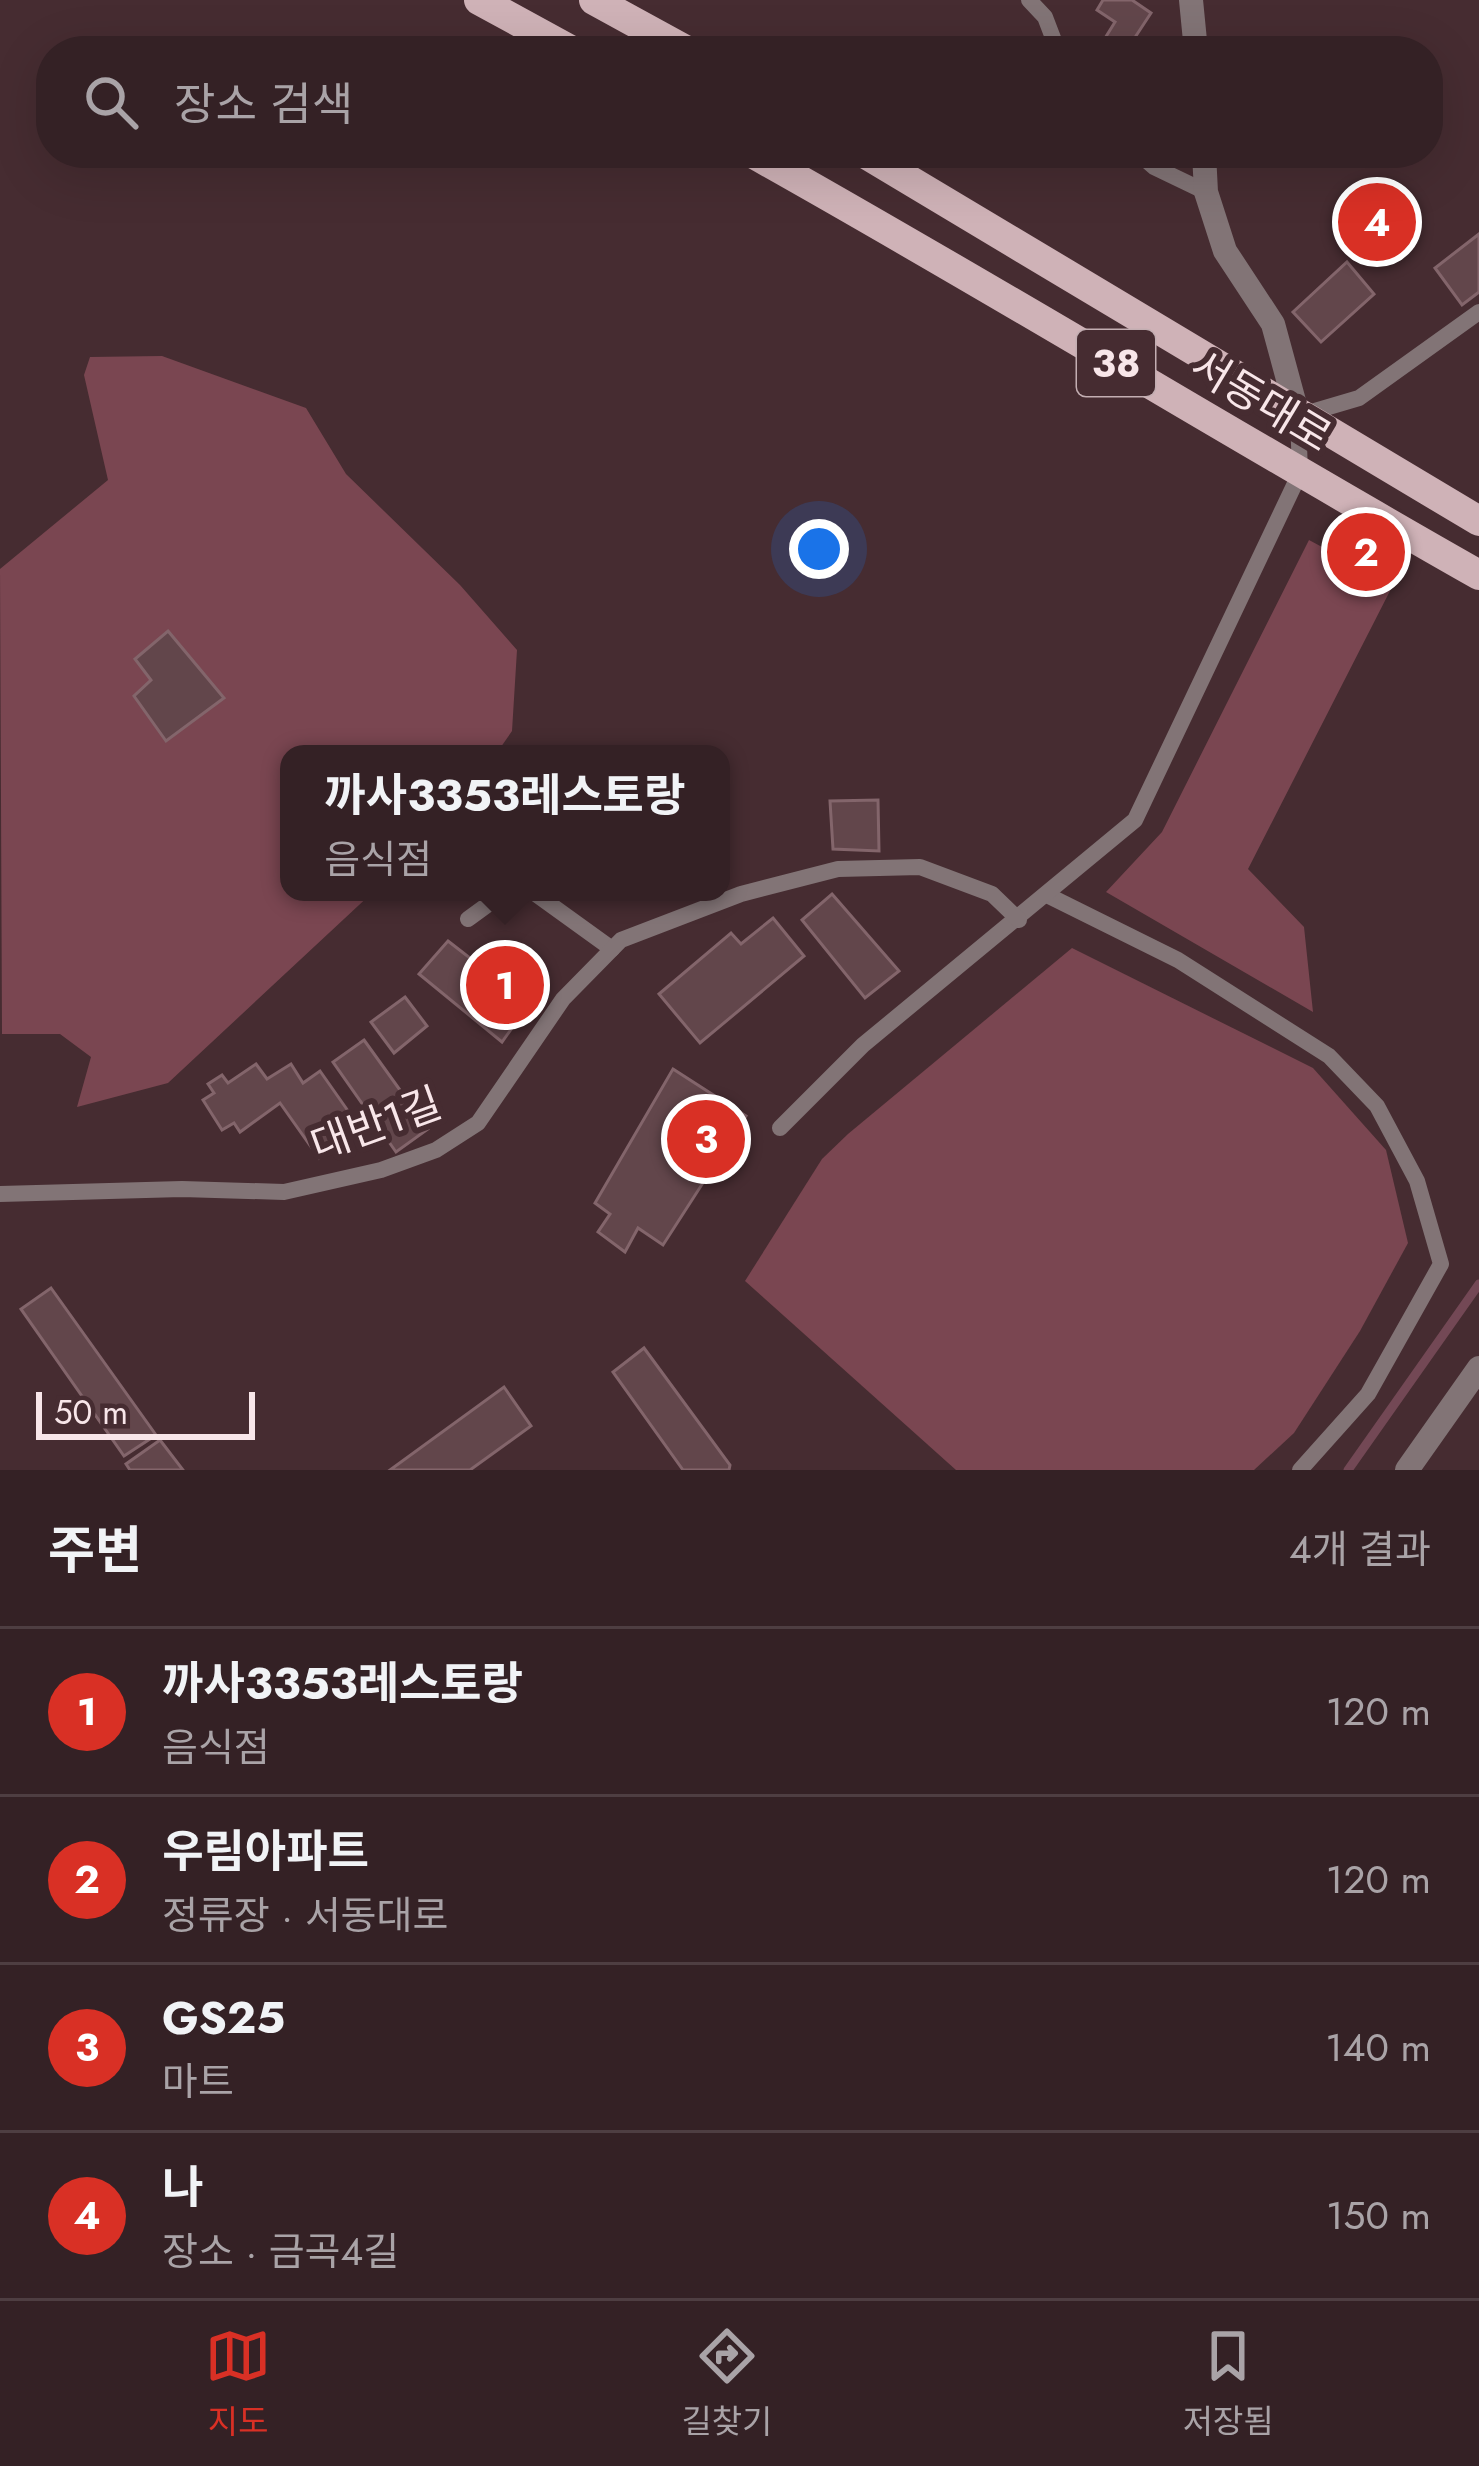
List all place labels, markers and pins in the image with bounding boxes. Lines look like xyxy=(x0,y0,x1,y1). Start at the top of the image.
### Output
pin: 4 xyxy=(1338,177,1416,267)
pin: 2 xyxy=(1327,507,1405,597)
pin: 1 xyxy=(466,940,544,1030)
pin: 3 xyxy=(667,1094,745,1184)

